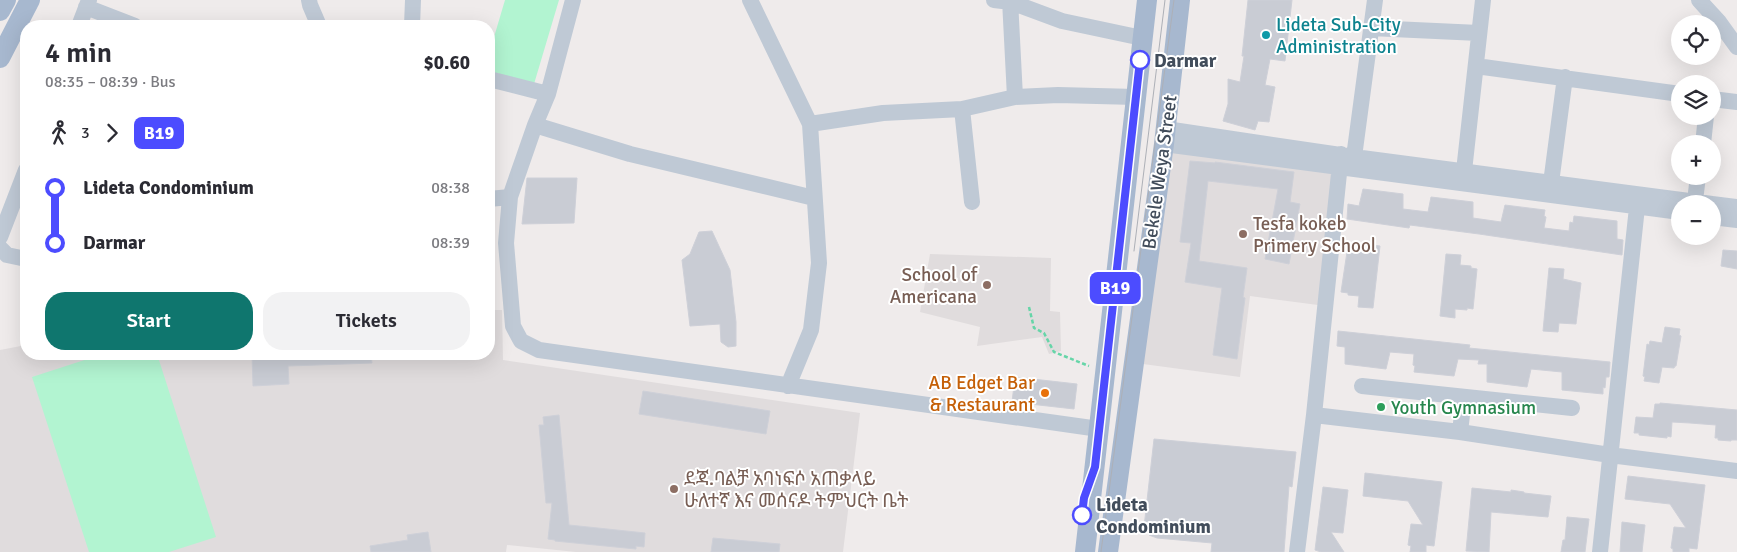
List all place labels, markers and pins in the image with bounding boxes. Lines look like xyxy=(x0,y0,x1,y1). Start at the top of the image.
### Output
place label: Lideta Sub-City Administration xyxy=(1276,13,1401,59)
marker: Lideta Sub-City Administration xyxy=(1260,29,1272,41)
place label: Darmar xyxy=(1154,49,1217,73)
marker: Darmar xyxy=(1130,50,1150,70)
place label: Tesfa kokeb Primery School xyxy=(1253,212,1376,258)
marker: Tesfa kokeb Primery School xyxy=(1237,228,1249,240)
place label: School of Americana xyxy=(890,263,979,309)
marker: School of Americana xyxy=(981,279,993,291)
place label: AB Edget Bar & Restaurant xyxy=(929,371,1035,417)
marker: AB Edget Bar & Restaurant xyxy=(1039,387,1051,399)
place label: Youth Gymnasium xyxy=(1391,396,1536,420)
marker: Youth Gymnasium xyxy=(1375,401,1387,413)
place label: ደጃ.ባልቻ አባነፍሶ አጠቃላይ ሁለተኛ እና መሰናዶ ትምህርት ቤት xyxy=(684,467,909,513)
marker: ደጃ.ባልቻ አባነፍሶ አጠቃላይ ሁለተኛ እና መሰናዶ ትምህርት ቤት xyxy=(668,483,680,495)
place label: Lideta Condominium xyxy=(1096,493,1211,539)
marker: Lideta Condominium xyxy=(1072,505,1092,525)

